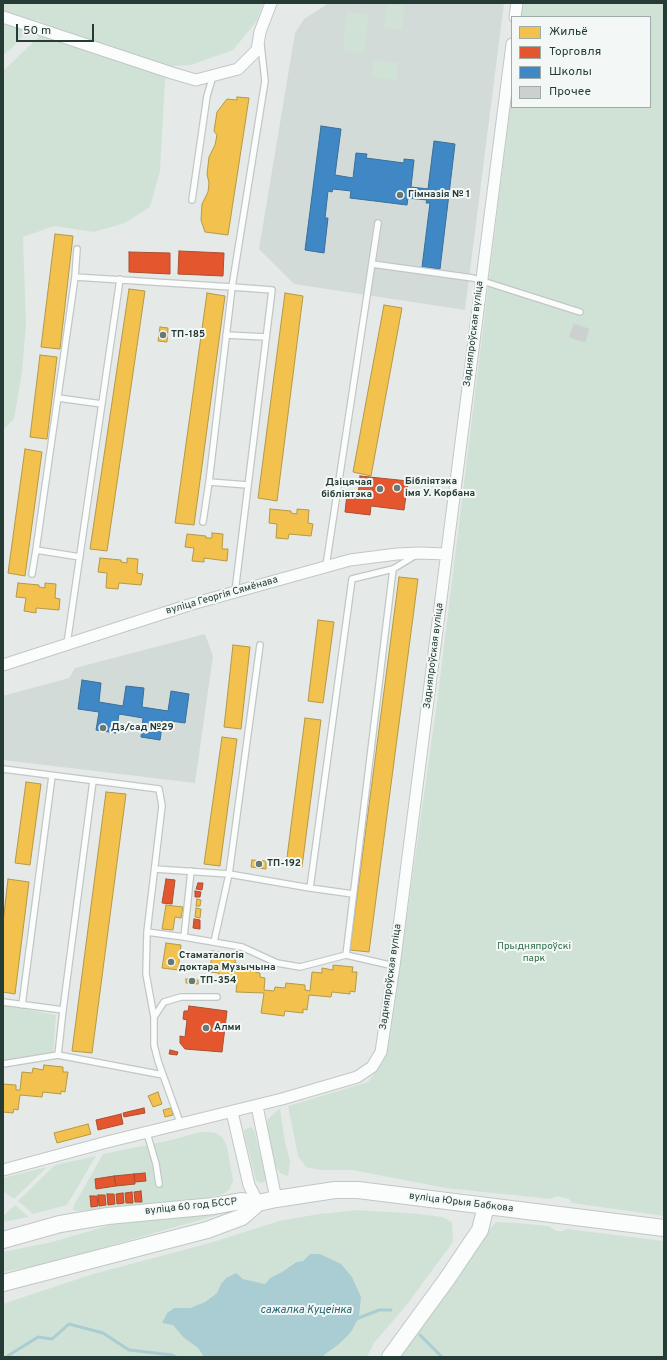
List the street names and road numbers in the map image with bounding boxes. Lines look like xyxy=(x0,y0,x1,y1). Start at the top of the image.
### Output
street label: Задняпроўская вуліца xyxy=(462,280,486,388)
street label: вуліца Георгія Сямёнава xyxy=(165,574,279,618)
street label: Задняпроўская вуліца xyxy=(422,602,446,710)
street label: Задняпроўская вуліца xyxy=(378,923,404,1031)
street label: вуліца Юрыя Бабкова xyxy=(408,1191,514,1215)
street label: вуліца 60 год БССР xyxy=(144,1196,238,1218)

